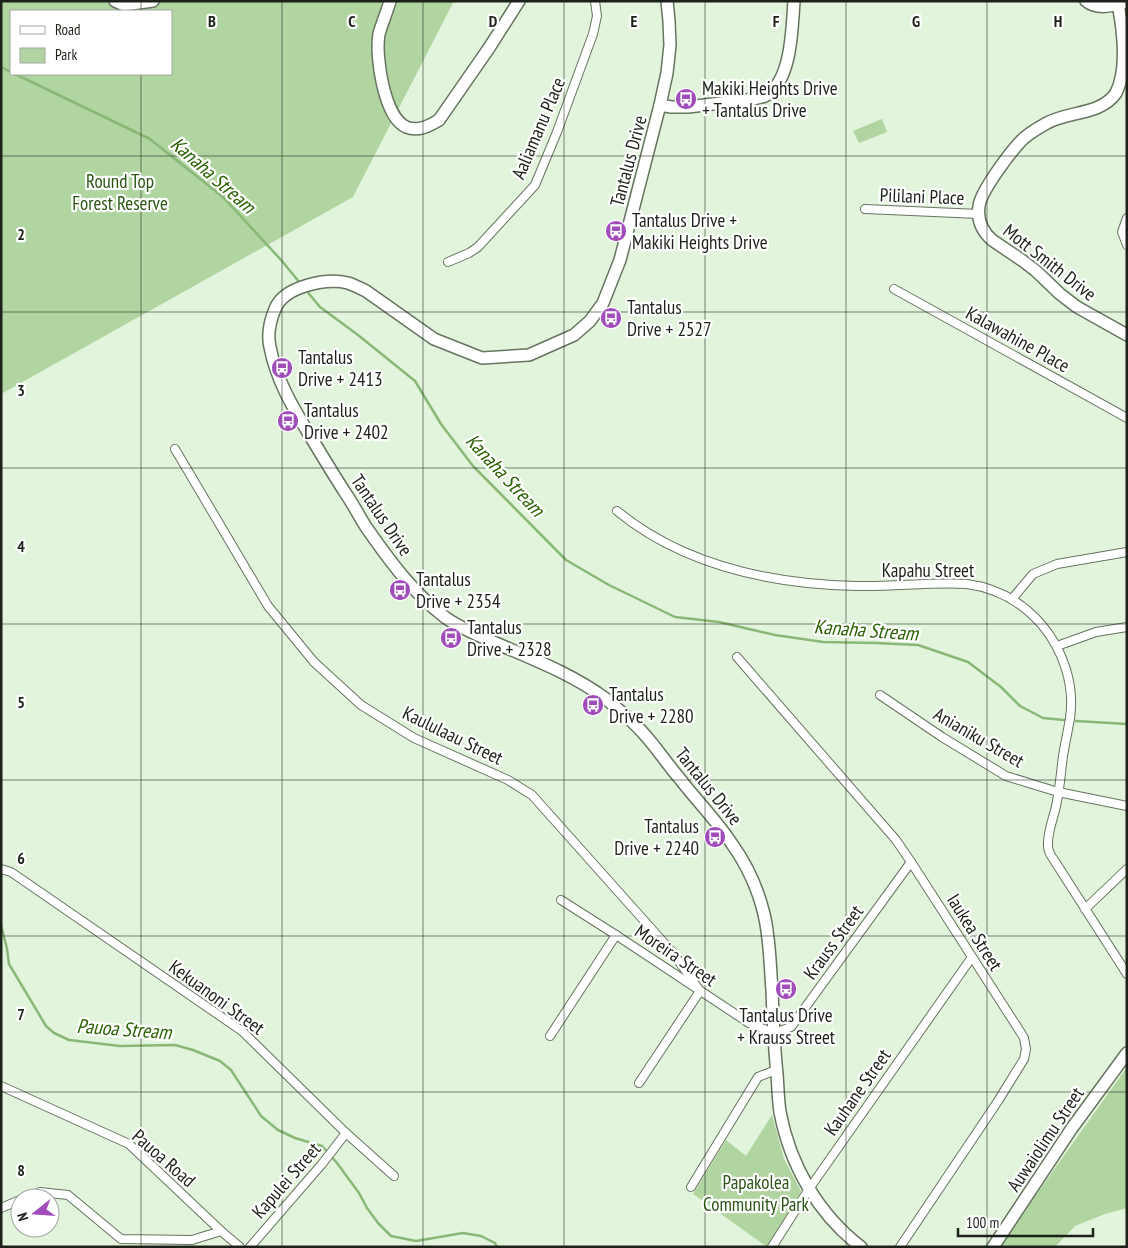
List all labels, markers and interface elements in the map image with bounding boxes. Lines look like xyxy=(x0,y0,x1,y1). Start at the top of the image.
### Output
legend xyxy=(10,10,172,75)
text: B xyxy=(208,11,216,31)
text: C xyxy=(348,11,356,31)
text: D xyxy=(489,11,498,31)
text: E xyxy=(631,11,638,31)
text: F xyxy=(773,11,780,31)
text: G xyxy=(912,11,920,31)
text: H xyxy=(1054,11,1062,31)
text: Road xyxy=(55,20,81,39)
text: Park xyxy=(55,45,77,64)
street label: Aaliamanu Place xyxy=(506,73,570,182)
place label: Makiki Heights Drive + Tantalus Drive xyxy=(702,76,838,122)
bus stop icon: Makiki Heights Drive + Tantalus Drive xyxy=(674,87,698,111)
street label: Tantalus Drive xyxy=(604,113,652,209)
water label: Kanaha Stream xyxy=(165,131,262,220)
park label: Round Top Forest Reserve xyxy=(72,169,168,215)
street label: Pililani Place xyxy=(879,183,965,209)
place label: Tantalus Drive + Makiki Heights Drive xyxy=(632,208,768,254)
street label: Mott Smith Drive xyxy=(999,218,1101,306)
bus stop icon: Tantalus Drive + Makiki Heights Drive xyxy=(604,219,628,243)
text: 2 xyxy=(17,224,25,244)
place label: Tantalus Drive + 2527 xyxy=(627,295,712,341)
street label: Kalawahine Place xyxy=(962,301,1074,377)
bus stop icon: Tantalus Drive + 2527 xyxy=(599,306,623,330)
place label: Tantalus Drive + 2413 xyxy=(298,345,383,391)
bus stop icon: Tantalus Drive + 2413 xyxy=(270,356,294,380)
text: 3 xyxy=(17,380,25,400)
place label: Tantalus Drive + 2402 xyxy=(304,398,389,444)
bus stop icon: Tantalus Drive + 2402 xyxy=(276,409,300,433)
water label: Kanaha Stream xyxy=(460,428,551,523)
street label: Tantalus Drive xyxy=(346,470,418,561)
text: 4 xyxy=(17,536,25,556)
street label: Kapahu Street xyxy=(882,558,975,582)
place label: Tantalus Drive + 2354 xyxy=(416,567,501,613)
bus stop icon: Tantalus Drive + 2354 xyxy=(388,578,412,602)
water label: Kanaha Stream xyxy=(813,613,920,647)
place label: Tantalus Drive + 2328 xyxy=(467,615,552,661)
bus stop icon: Tantalus Drive + 2328 xyxy=(439,626,463,650)
place label: Tantalus Drive + 2280 xyxy=(609,682,694,728)
text: 5 xyxy=(17,692,25,712)
bus stop icon: Tantalus Drive + 2280 xyxy=(581,693,605,717)
street label: Kaululaau Street xyxy=(399,700,508,770)
street label: Anianiku Street xyxy=(929,701,1029,773)
street label: Tantalus Drive xyxy=(670,742,748,830)
place label: Tantalus Drive + 2240 xyxy=(614,814,699,860)
bus stop icon: Tantalus Drive + 2240 xyxy=(703,825,727,849)
text: 6 xyxy=(17,848,25,868)
street label: Iaukea Street xyxy=(942,889,1008,976)
street label: Krauss Street xyxy=(798,899,869,984)
street label: Moreira Street xyxy=(630,919,722,992)
street label: Kekuanoni Street xyxy=(165,954,270,1040)
bus stop icon: Tantalus Drive + Krauss Street xyxy=(774,977,798,1001)
place label: Tantalus Drive + Krauss Street xyxy=(737,1003,836,1049)
text: 7 xyxy=(17,1004,25,1024)
water label: Pauoa Stream xyxy=(76,1013,173,1045)
street label: Kauhane Street xyxy=(818,1043,896,1140)
street label: Auwaiolimu Street xyxy=(1001,1082,1089,1196)
street label: Pauoa Road xyxy=(127,1124,201,1192)
street label: Kapulei Street xyxy=(246,1137,326,1223)
text: 8 xyxy=(17,1160,25,1180)
park label: Papakolea Community Park xyxy=(703,1170,810,1216)
north arrow xyxy=(10,1188,60,1238)
scale bar xyxy=(958,1206,1093,1238)
text: N xyxy=(13,1211,32,1223)
text: 100 m xyxy=(966,1213,999,1232)

